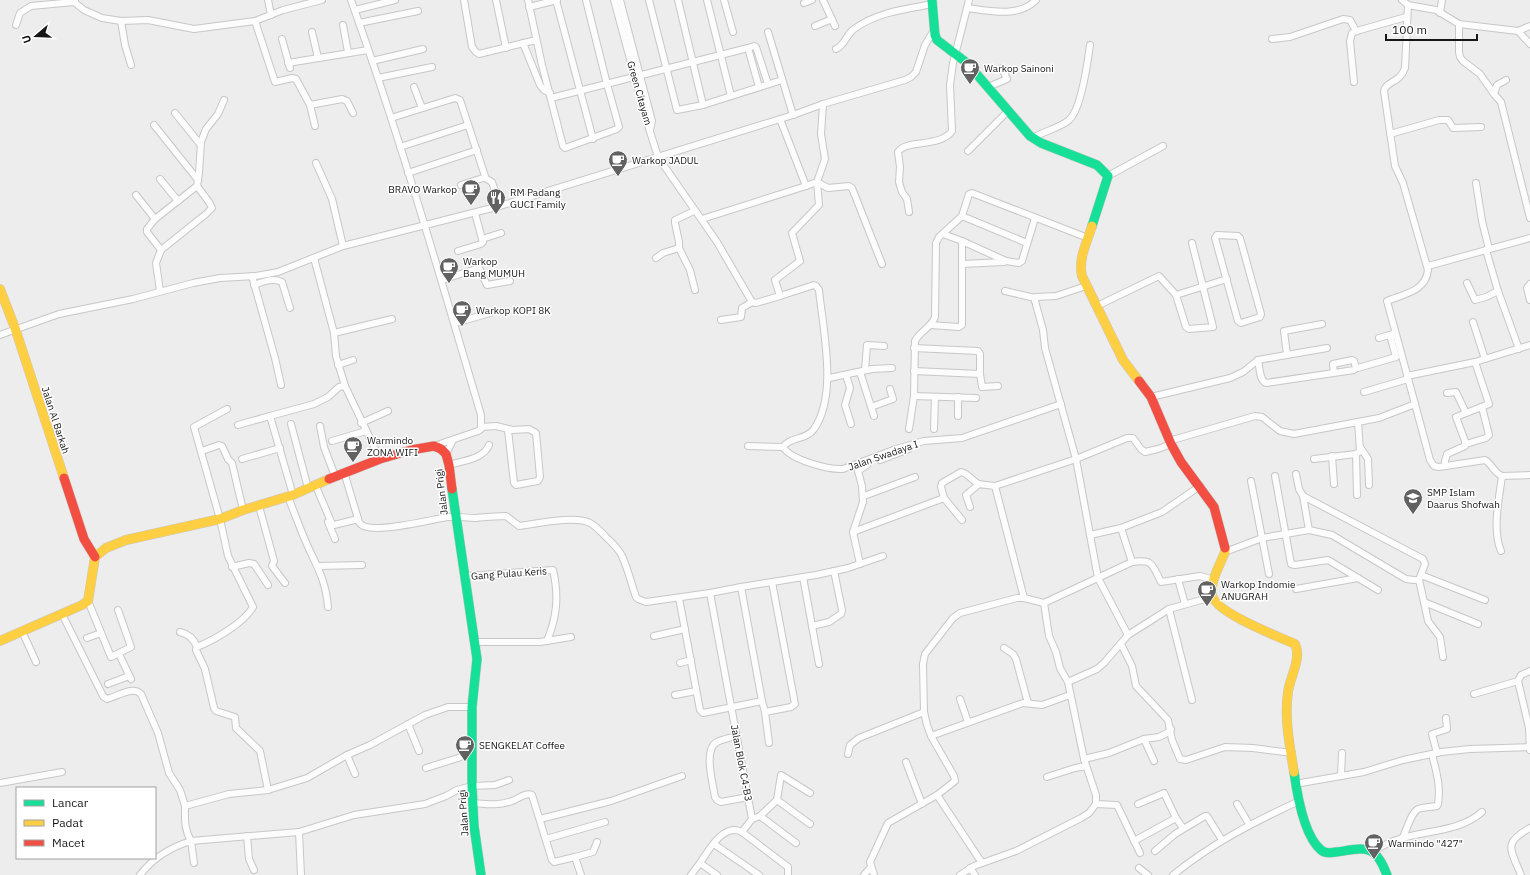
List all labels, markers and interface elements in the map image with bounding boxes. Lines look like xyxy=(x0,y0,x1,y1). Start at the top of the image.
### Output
north arrow xyxy=(16,16,56,56)
scale bar xyxy=(1386,16,1477,42)
text: 100 m xyxy=(1392,22,1427,37)
text: U xyxy=(19,33,34,45)
cafe icon: Warkop Sainoni xyxy=(959,57,981,85)
street label: Green Citayam xyxy=(624,60,655,127)
place label: Warkop Sainoni xyxy=(984,62,1054,75)
cafe icon: Warkop JADUL xyxy=(607,149,629,177)
place label: Warkop JADUL xyxy=(632,154,699,167)
cafe icon: BRAVO Warkop xyxy=(460,178,482,206)
place label: BRAVO Warkop xyxy=(388,183,457,196)
place label: RM Padang GUCI Family xyxy=(510,186,566,211)
restaurant icon: RM Padang GUCI Family xyxy=(485,187,507,215)
place label: Warkop Bang MUMUH xyxy=(463,255,525,280)
cafe icon: Warkop Bang MUMUH xyxy=(438,256,460,284)
cafe icon: Warkop KOPI 8K xyxy=(451,299,473,327)
place label: Warkop KOPI 8K xyxy=(476,304,551,317)
street label: Jalan Al Barkah xyxy=(39,385,72,455)
place label: Warmindo ZONA WIFI xyxy=(367,434,418,459)
cafe icon: Warmindo ZONA WIFI xyxy=(342,435,364,463)
street label: Jalan Swadaya I xyxy=(847,437,920,473)
street label: Jalan Prigi xyxy=(432,468,451,516)
place label: SMP Islam Daarus Shofwah xyxy=(1427,486,1500,511)
school or university icon: SMP Islam Daarus Shofwah xyxy=(1402,487,1424,515)
street label: Gang Pulau Keris xyxy=(471,564,548,583)
place label: Warkop Indomie ANUGRAH xyxy=(1221,578,1296,603)
cafe icon: Warkop Indomie ANUGRAH xyxy=(1196,579,1218,607)
street label: Jalan Blok C4-B3 xyxy=(728,724,755,802)
cafe icon: SENGKELAT Coffee xyxy=(454,734,476,762)
place label: SENGKELAT Coffee xyxy=(479,739,566,752)
legend xyxy=(16,787,156,859)
street label: Jalan Prigi xyxy=(455,789,472,837)
text: Lancar xyxy=(52,795,89,810)
text: Padat xyxy=(52,815,83,830)
cafe icon: Warmindo "427" xyxy=(1363,832,1385,860)
text: Macet xyxy=(52,835,85,850)
place label: Warmindo "427" xyxy=(1388,837,1463,850)

